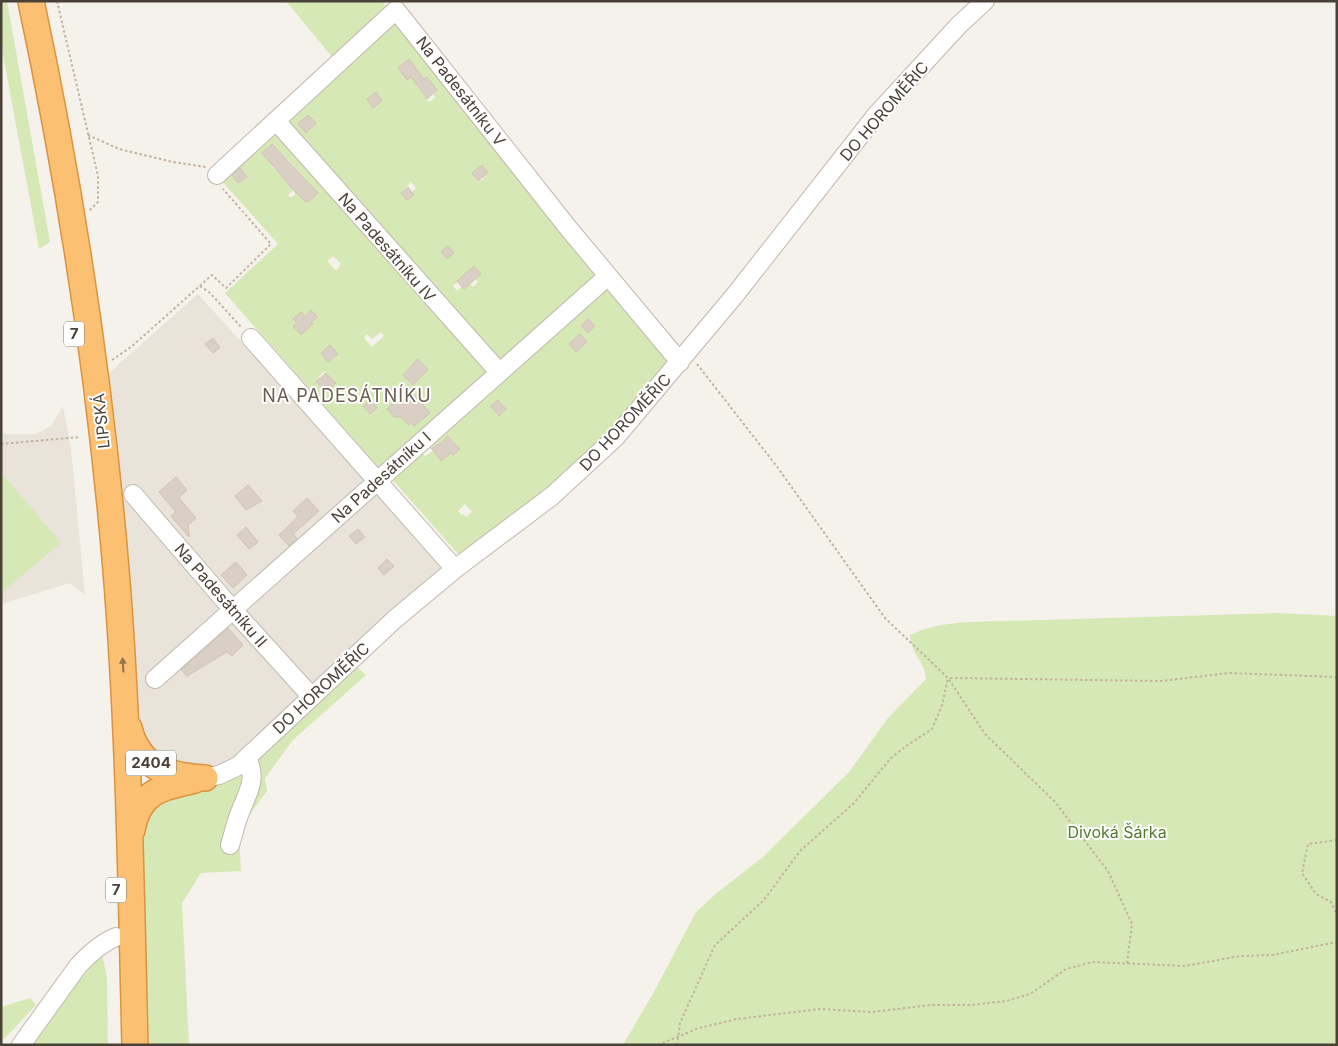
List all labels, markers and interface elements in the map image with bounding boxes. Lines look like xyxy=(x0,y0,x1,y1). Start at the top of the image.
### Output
street label: Na Padesátníku Ⅴ xyxy=(412,32,510,150)
street label: DO HOROMĚŘIC xyxy=(835,57,933,165)
street label: Na Padesátníku Ⅳ xyxy=(334,188,440,306)
road number: 7 xyxy=(64,322,84,346)
street label: DO HOROMĚŘIC xyxy=(575,369,675,475)
district label: NA PADESÁTNÍKU xyxy=(262,384,432,406)
street label: LIPSKÁ xyxy=(88,392,114,450)
street label: Na Padesátníku Ⅰ xyxy=(327,427,435,527)
street label: Na Padesátníku Ⅱ xyxy=(170,539,272,651)
street label: DO HOROMĚŘIC xyxy=(268,638,374,738)
one-way arrow xyxy=(118,656,126,672)
road number: 2404 xyxy=(126,750,176,776)
park label: Divoká Šárka xyxy=(1067,822,1167,842)
road number: 7 xyxy=(106,878,126,902)

